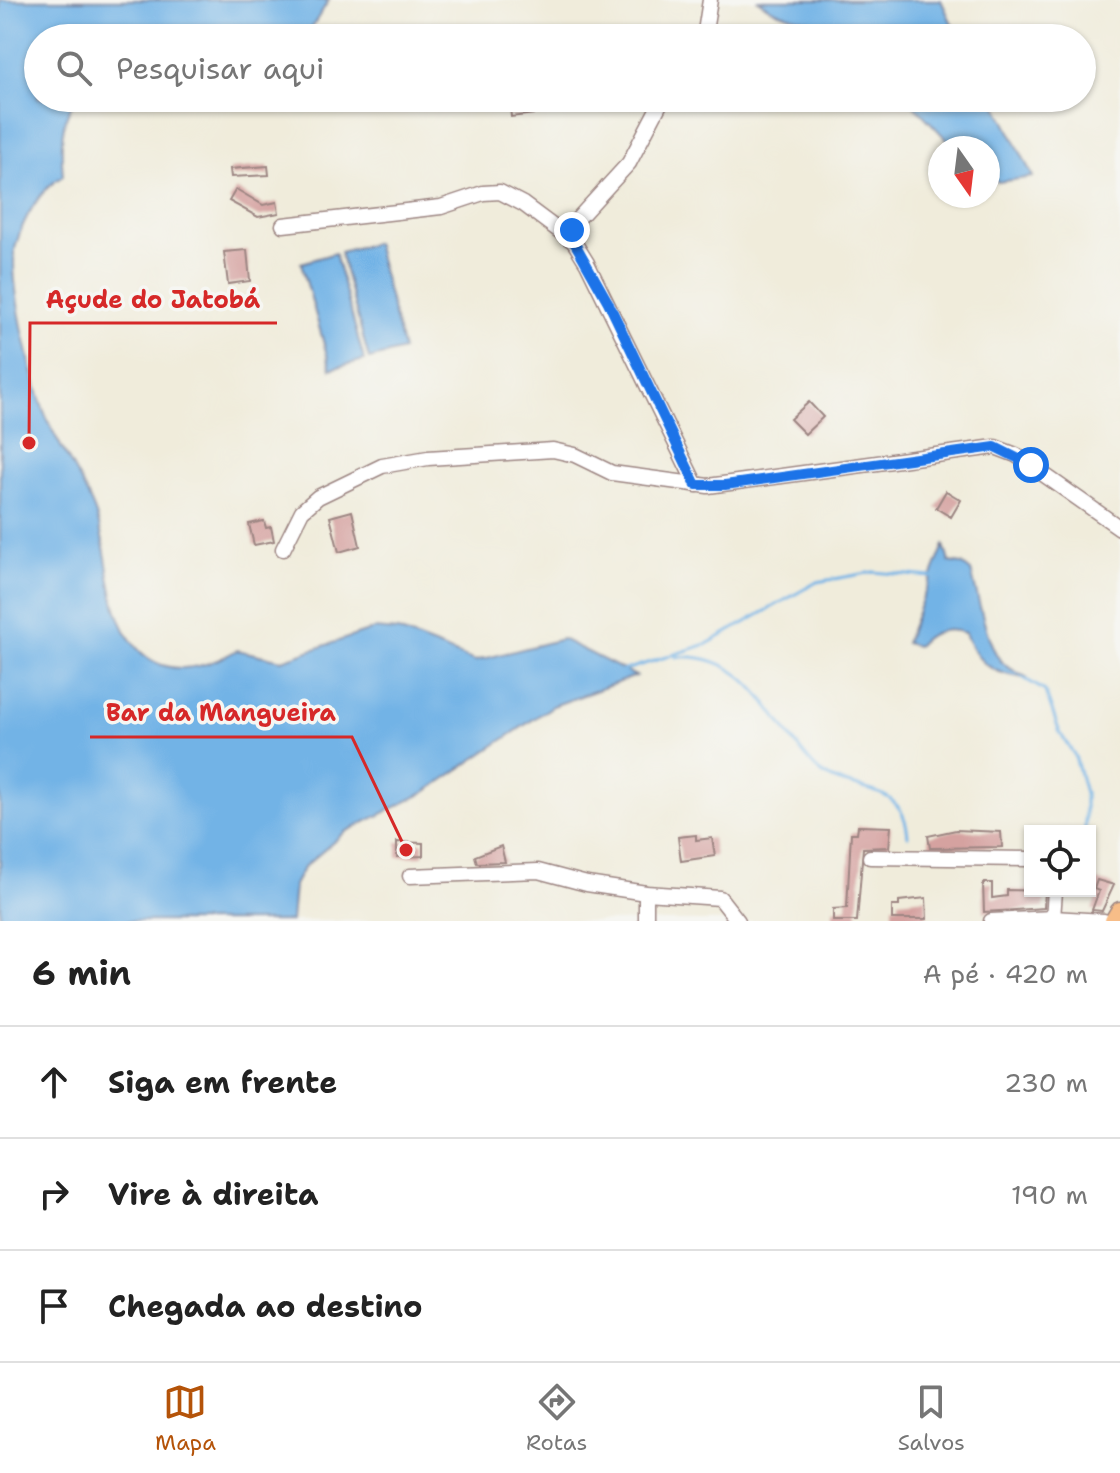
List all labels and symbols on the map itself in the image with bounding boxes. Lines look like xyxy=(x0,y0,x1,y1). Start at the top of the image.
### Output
north arrow xyxy=(928,136,1000,208)
route end xyxy=(554,212,590,248)
callout: Açude do Jatobá xyxy=(30,275,277,323)
text: Açude do Jatobá xyxy=(46,284,261,316)
route start xyxy=(1013,447,1049,483)
callout: Bar da Mangueira xyxy=(90,689,352,737)
text: Bar da Mangueira xyxy=(106,697,337,729)

